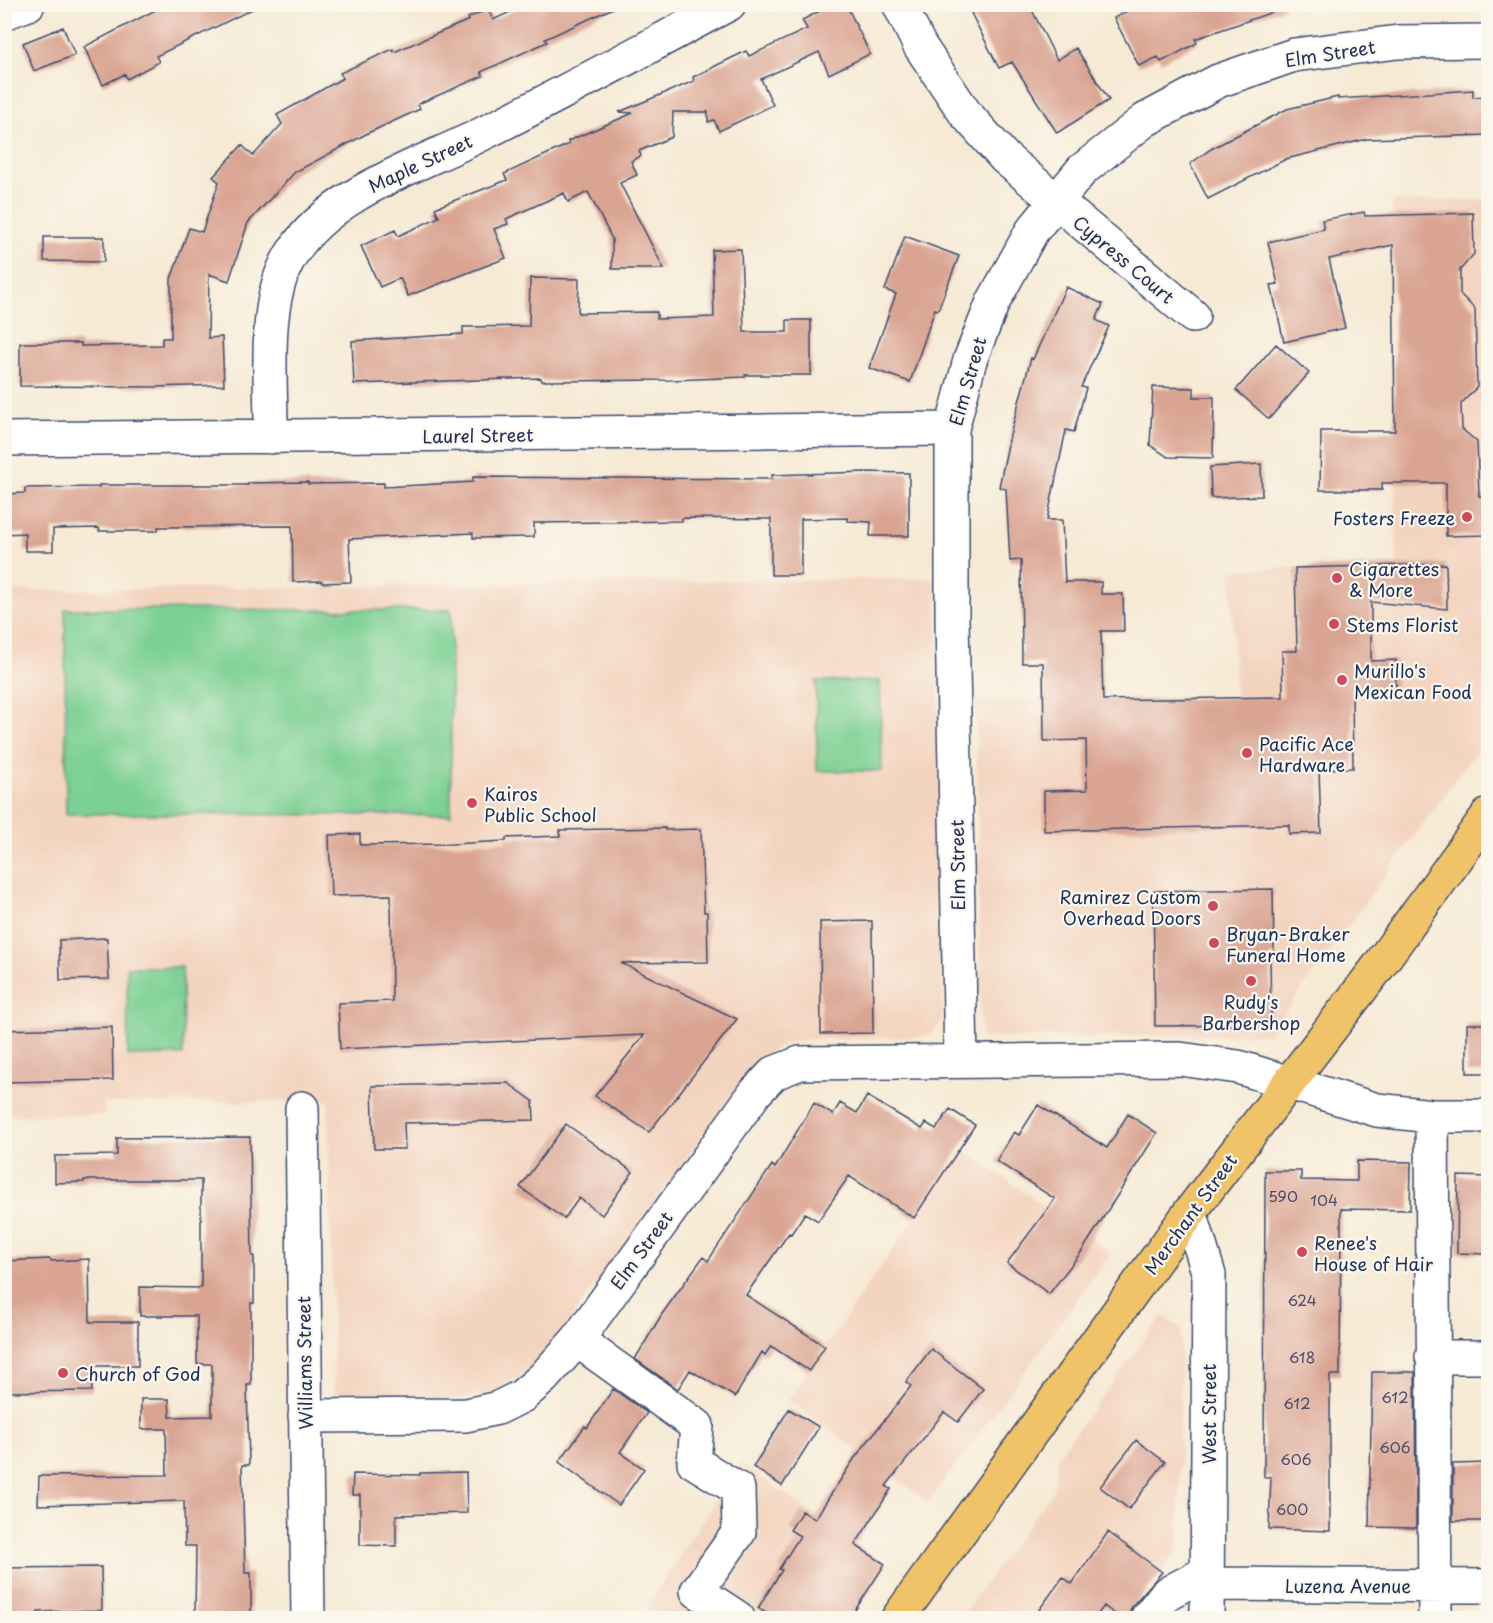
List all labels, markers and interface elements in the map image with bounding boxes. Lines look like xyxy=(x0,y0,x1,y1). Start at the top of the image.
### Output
street label: Elm Street xyxy=(1283,33,1377,73)
street label: Maple Street xyxy=(364,127,476,199)
street label: Cypress Court xyxy=(1067,208,1181,310)
street label: Elm Street xyxy=(941,333,993,429)
street label: Laurel Street xyxy=(422,421,534,449)
place label: Fosters Freeze xyxy=(1333,504,1455,531)
marker: Fosters Freeze xyxy=(1460,510,1474,524)
place label: Cigarettes & More xyxy=(1349,555,1439,603)
marker: Cigarettes & More xyxy=(1330,571,1344,585)
place label: Stems Florist xyxy=(1346,611,1458,638)
marker: Stems Florist xyxy=(1327,617,1341,631)
place label: Murillo's Mexican Food xyxy=(1354,657,1472,705)
marker: Murillo's Mexican Food xyxy=(1335,673,1349,687)
place label: Pacific Ace Hardware xyxy=(1259,730,1354,778)
marker: Pacific Ace Hardware xyxy=(1240,746,1254,760)
place label: Kairos Public School xyxy=(484,780,597,828)
marker: Kairos Public School xyxy=(465,796,479,810)
street label: Elm Street xyxy=(943,819,971,911)
place label: Ramirez Custom Overhead Doors xyxy=(1060,883,1201,931)
marker: Ramirez Custom Overhead Doors xyxy=(1206,899,1220,913)
place label: Bryan-Braker Funeral Home xyxy=(1226,920,1350,968)
marker: Bryan-Braker Funeral Home xyxy=(1207,936,1221,950)
marker: Rudy's Barbershop xyxy=(1244,974,1258,988)
place label: Rudy's Barbershop xyxy=(1202,988,1300,1036)
street label: Merchant Street xyxy=(1137,1148,1243,1280)
house number: 590 xyxy=(1268,1184,1298,1207)
house number: 104 xyxy=(1310,1188,1338,1211)
street label: Elm Street xyxy=(603,1205,679,1295)
place label: Renee's House of Hair xyxy=(1314,1229,1434,1277)
marker: Renee's House of Hair xyxy=(1295,1245,1309,1259)
house number: 624 xyxy=(1287,1288,1317,1311)
street label: Williams Street xyxy=(289,1296,319,1430)
house number: 618 xyxy=(1289,1345,1315,1368)
place label: Church of God xyxy=(75,1360,201,1387)
street label: West Street xyxy=(1195,1364,1222,1464)
marker: Church of God xyxy=(56,1366,70,1380)
house number: 612 xyxy=(1381,1385,1409,1408)
house number: 612 xyxy=(1283,1391,1311,1414)
house number: 606 xyxy=(1379,1435,1411,1458)
house number: 606 xyxy=(1280,1447,1312,1470)
house number: 600 xyxy=(1276,1497,1308,1520)
street label: Luzena Avenue xyxy=(1285,1572,1411,1599)

